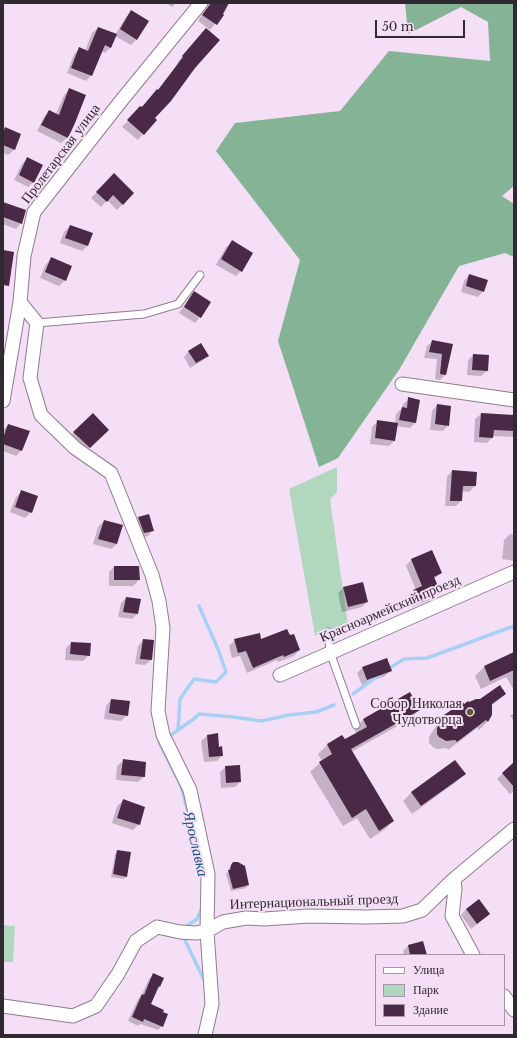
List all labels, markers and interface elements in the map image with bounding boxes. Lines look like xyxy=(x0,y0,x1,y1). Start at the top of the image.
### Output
scale bar xyxy=(377,12,467,38)
text: 50 m xyxy=(382,19,414,34)
street label: Пролетарская улица xyxy=(18,101,104,207)
street label: Красноармейский проезд xyxy=(317,572,463,646)
place label: Собор Николая Чудотворца xyxy=(370,696,462,728)
marker: Собор Николая Чудотворца xyxy=(465,707,475,717)
water label: Ярославка xyxy=(179,810,211,878)
street label: Интернациональный проезд xyxy=(229,891,399,913)
legend xyxy=(375,954,505,1026)
text: Улица xyxy=(413,962,444,977)
text: Парк xyxy=(413,982,439,997)
text: Здание xyxy=(413,1002,448,1017)

